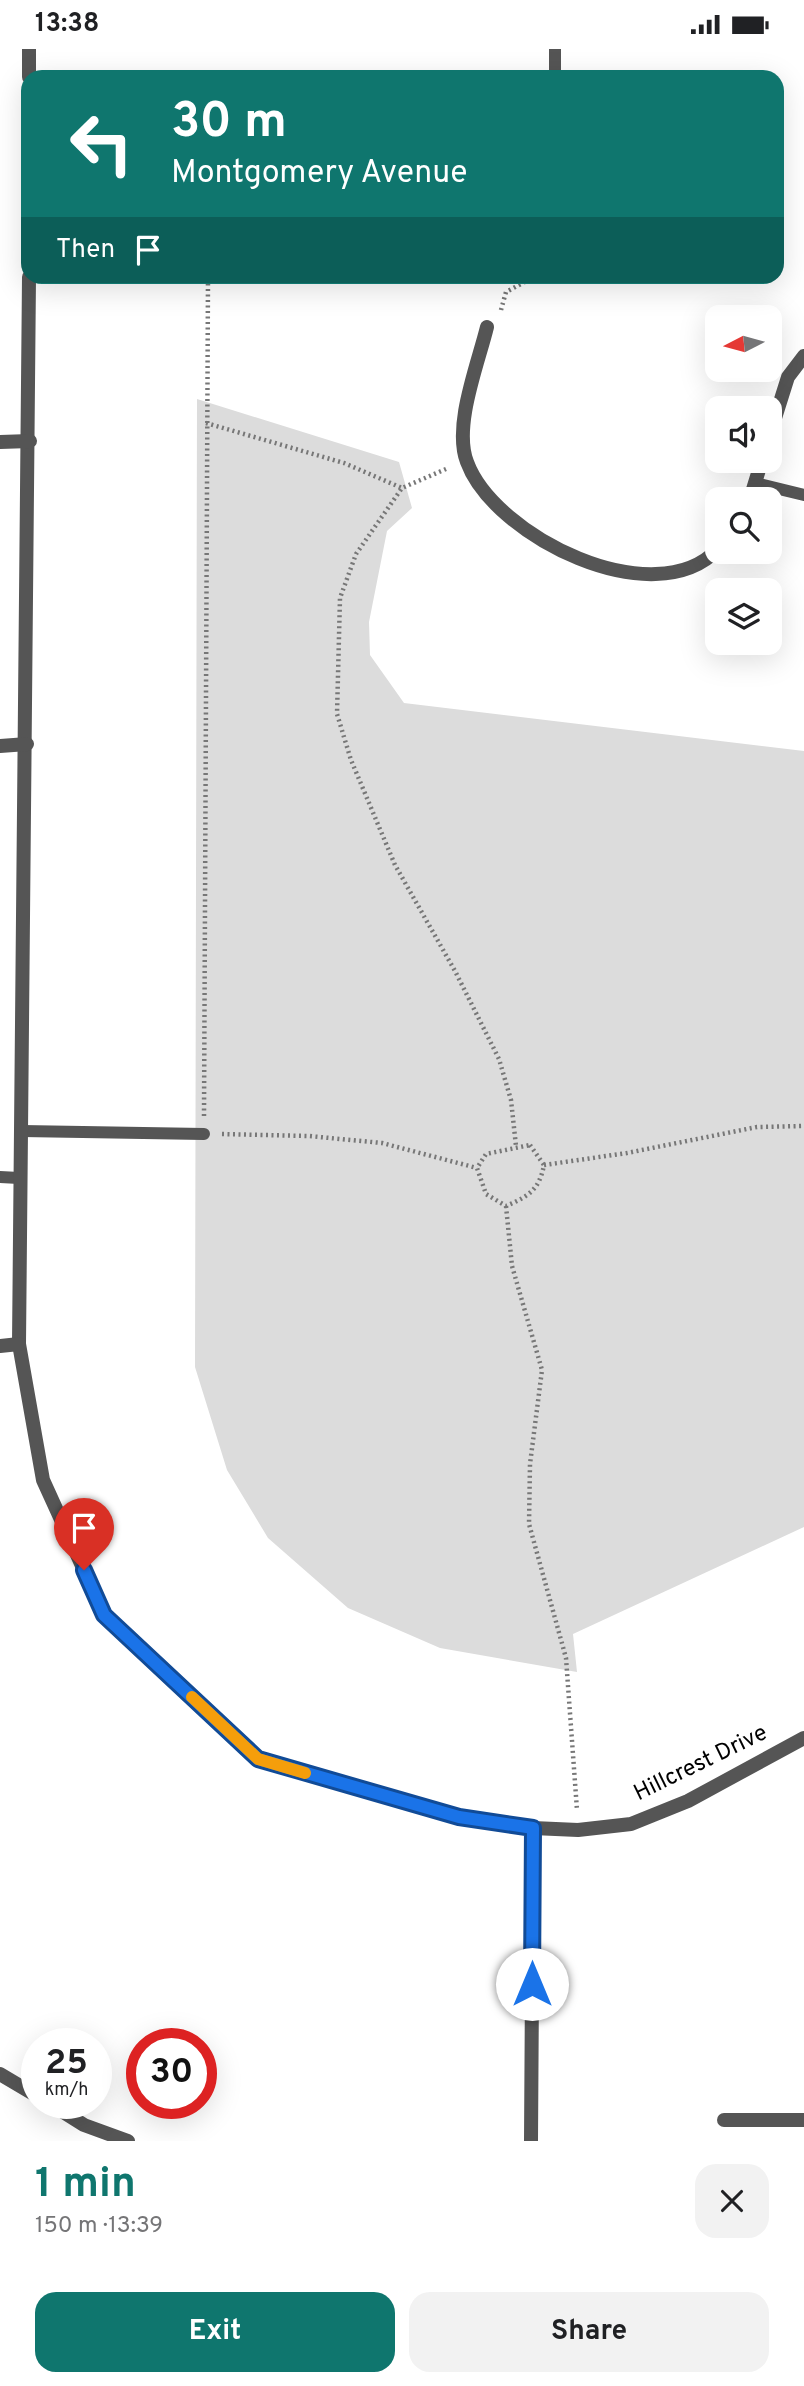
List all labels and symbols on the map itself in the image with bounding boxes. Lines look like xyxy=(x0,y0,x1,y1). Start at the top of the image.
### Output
north arrow xyxy=(705,305,782,381)
pin xyxy=(54,1498,114,1570)
street label: Hillcrest Drive xyxy=(629,1719,773,1809)
position arrow xyxy=(495,1947,569,2021)
speed limit sign: 30 xyxy=(126,2028,217,2119)

